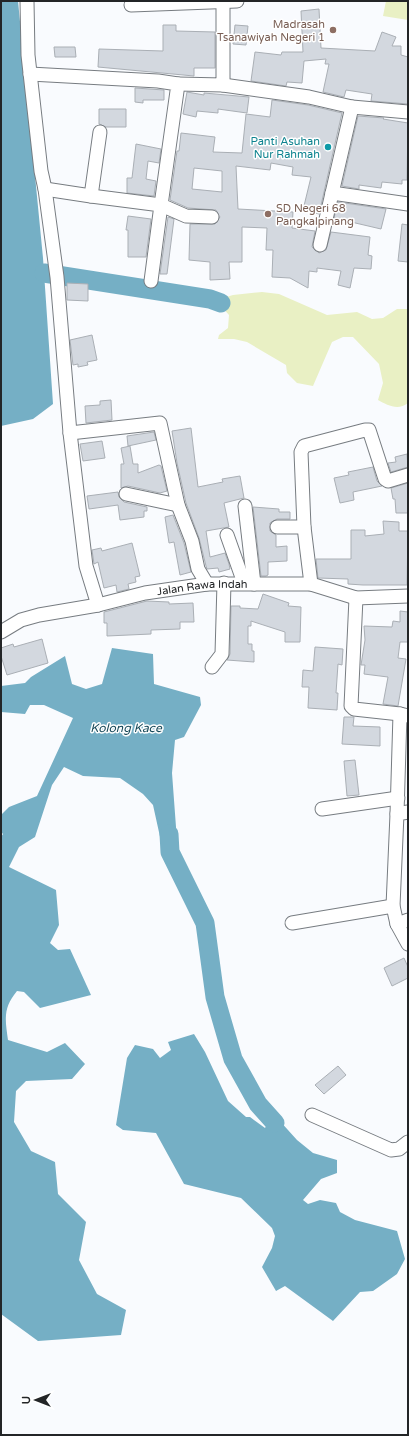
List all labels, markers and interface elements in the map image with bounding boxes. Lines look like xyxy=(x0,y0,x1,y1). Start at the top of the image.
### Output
place label: Madrasah Tsanawiyah Negeri 1 xyxy=(217,18,325,44)
marker: Madrasah Tsanawiyah Negeri 1 xyxy=(328,25,338,35)
place label: Panti Asuhan Nur Rahmah xyxy=(251,135,320,161)
marker: Panti Asuhan Nur Rahmah xyxy=(323,142,333,152)
place label: SD Negeri 68 Pangkalpinang xyxy=(276,202,354,228)
marker: SD Negeri 68 Pangkalpinang xyxy=(263,209,273,219)
street label: Jalan Rawa Indah xyxy=(156,578,248,598)
water label: Kolong Kace xyxy=(90,721,163,735)
north arrow xyxy=(16,1380,56,1420)
text: U xyxy=(20,1396,33,1404)

